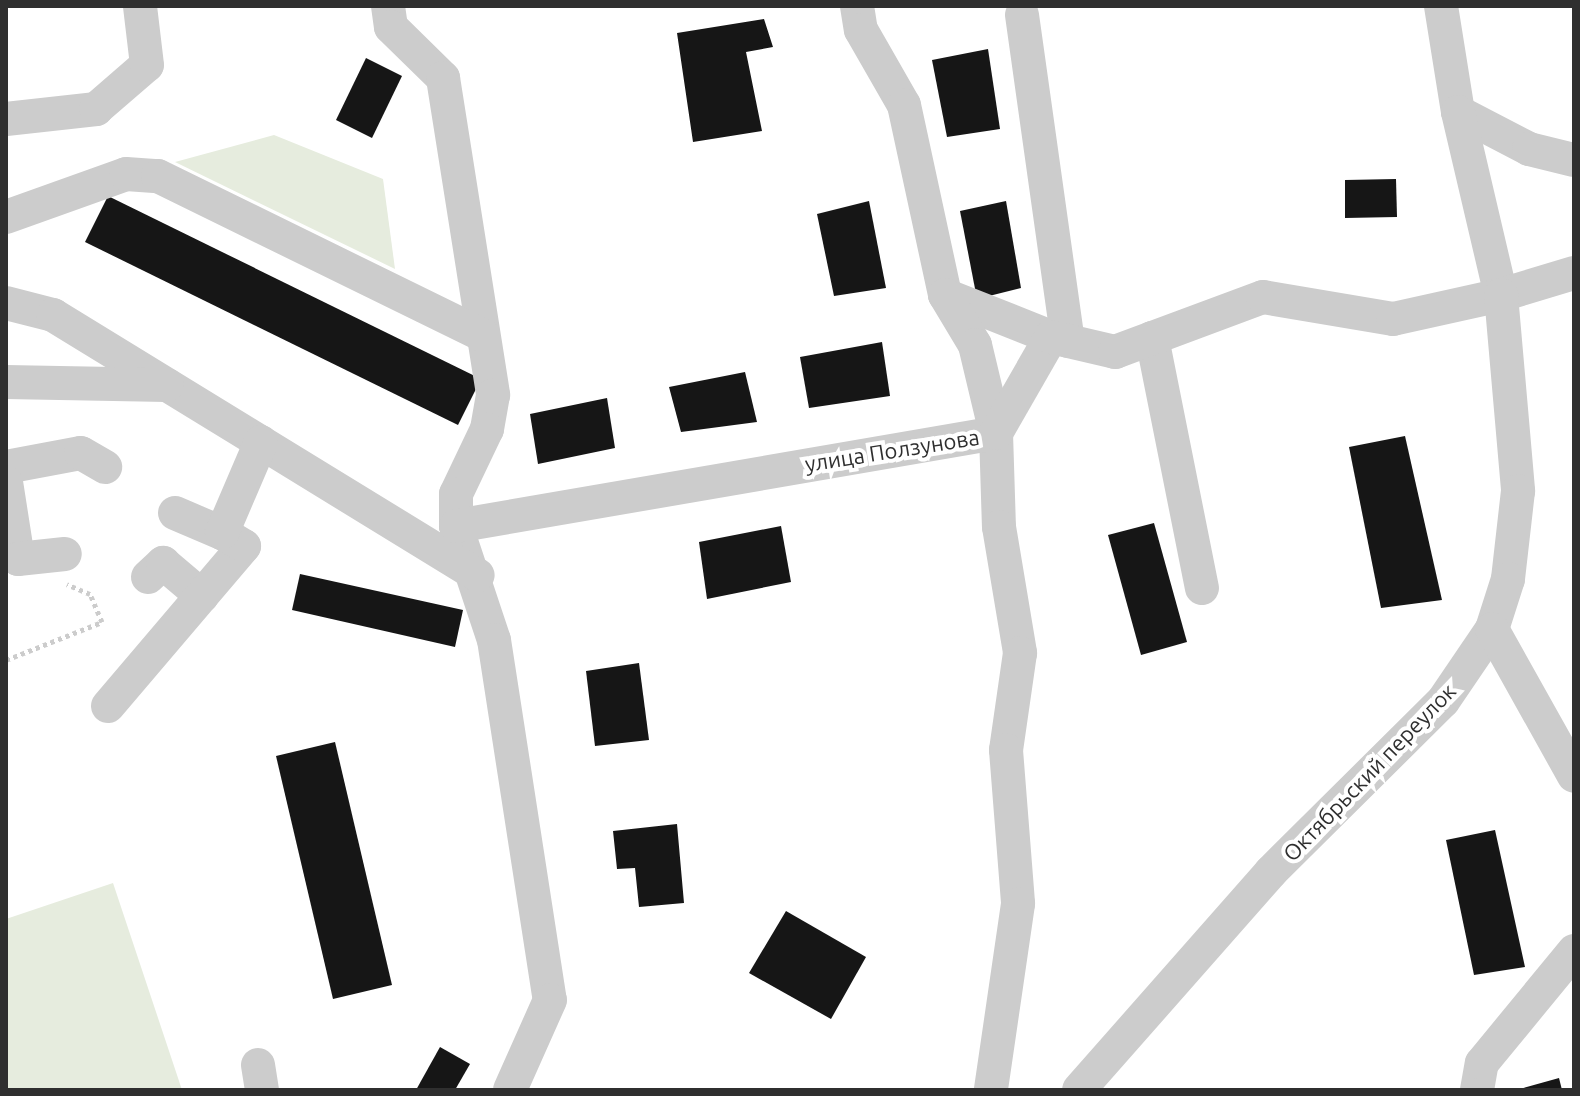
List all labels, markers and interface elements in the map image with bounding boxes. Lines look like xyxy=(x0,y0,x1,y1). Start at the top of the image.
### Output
street label: улица Ползунова xyxy=(803,423,981,477)
street label: Октябрьский переулок xyxy=(1277,678,1461,866)

